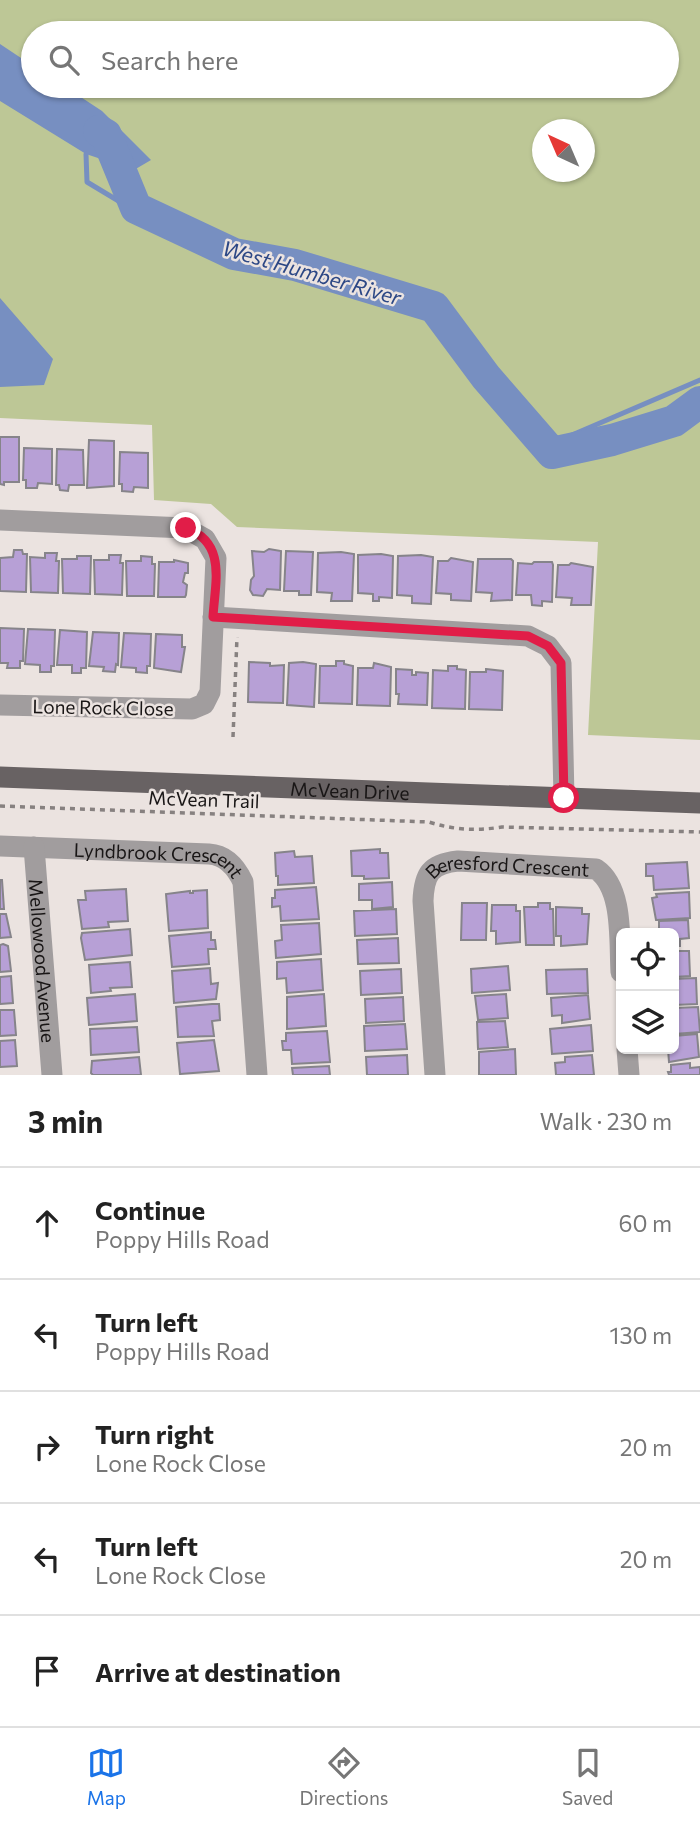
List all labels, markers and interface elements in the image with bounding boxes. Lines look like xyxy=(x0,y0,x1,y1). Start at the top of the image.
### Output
search box xyxy=(21,21,679,98)
icon: search xyxy=(45,41,83,79)
text: Search here xyxy=(101,44,239,75)
north arrow xyxy=(532,119,595,182)
water label: West Humber River xyxy=(220,235,405,310)
route end xyxy=(170,512,201,543)
street label: Lone Rock Close xyxy=(32,694,174,720)
street label: McVean Drive xyxy=(290,776,410,804)
route start xyxy=(548,782,579,813)
street label: McVean Trail xyxy=(148,786,260,812)
street label: Lyndbrook Crescent xyxy=(73,837,249,882)
street label: Beresford Crescent xyxy=(420,849,590,883)
street label: Mellowood Avenue xyxy=(25,878,61,1044)
map controls xyxy=(616,928,679,1054)
button: locate xyxy=(616,928,679,991)
button: layers xyxy=(616,991,679,1054)
text: 3 min xyxy=(28,1102,103,1139)
text: Walk · 230 m xyxy=(540,1107,672,1135)
text: Continue xyxy=(95,1194,205,1225)
icon: ahead xyxy=(28,1204,66,1242)
text: 60 m xyxy=(619,1209,672,1237)
text: Poppy Hills Road xyxy=(95,1225,269,1253)
text: Turn left xyxy=(95,1306,198,1337)
icon: left xyxy=(28,1316,66,1354)
text: 130 m xyxy=(610,1321,672,1349)
text: Poppy Hills Road xyxy=(95,1337,269,1365)
text: Turn right xyxy=(95,1418,214,1449)
icon: right xyxy=(28,1428,66,1466)
text: 20 m xyxy=(620,1433,672,1461)
text: Lone Rock Close xyxy=(95,1449,266,1477)
text: Turn left xyxy=(95,1530,198,1561)
icon: left xyxy=(28,1540,66,1578)
text: 20 m xyxy=(620,1545,672,1573)
text: Lone Rock Close xyxy=(95,1561,266,1589)
icon: arrive xyxy=(28,1652,66,1690)
text: Arrive at destination xyxy=(95,1656,341,1687)
tab: Map xyxy=(87,1744,126,1809)
tab: Directions xyxy=(299,1744,389,1809)
tab: Saved xyxy=(562,1744,613,1809)

